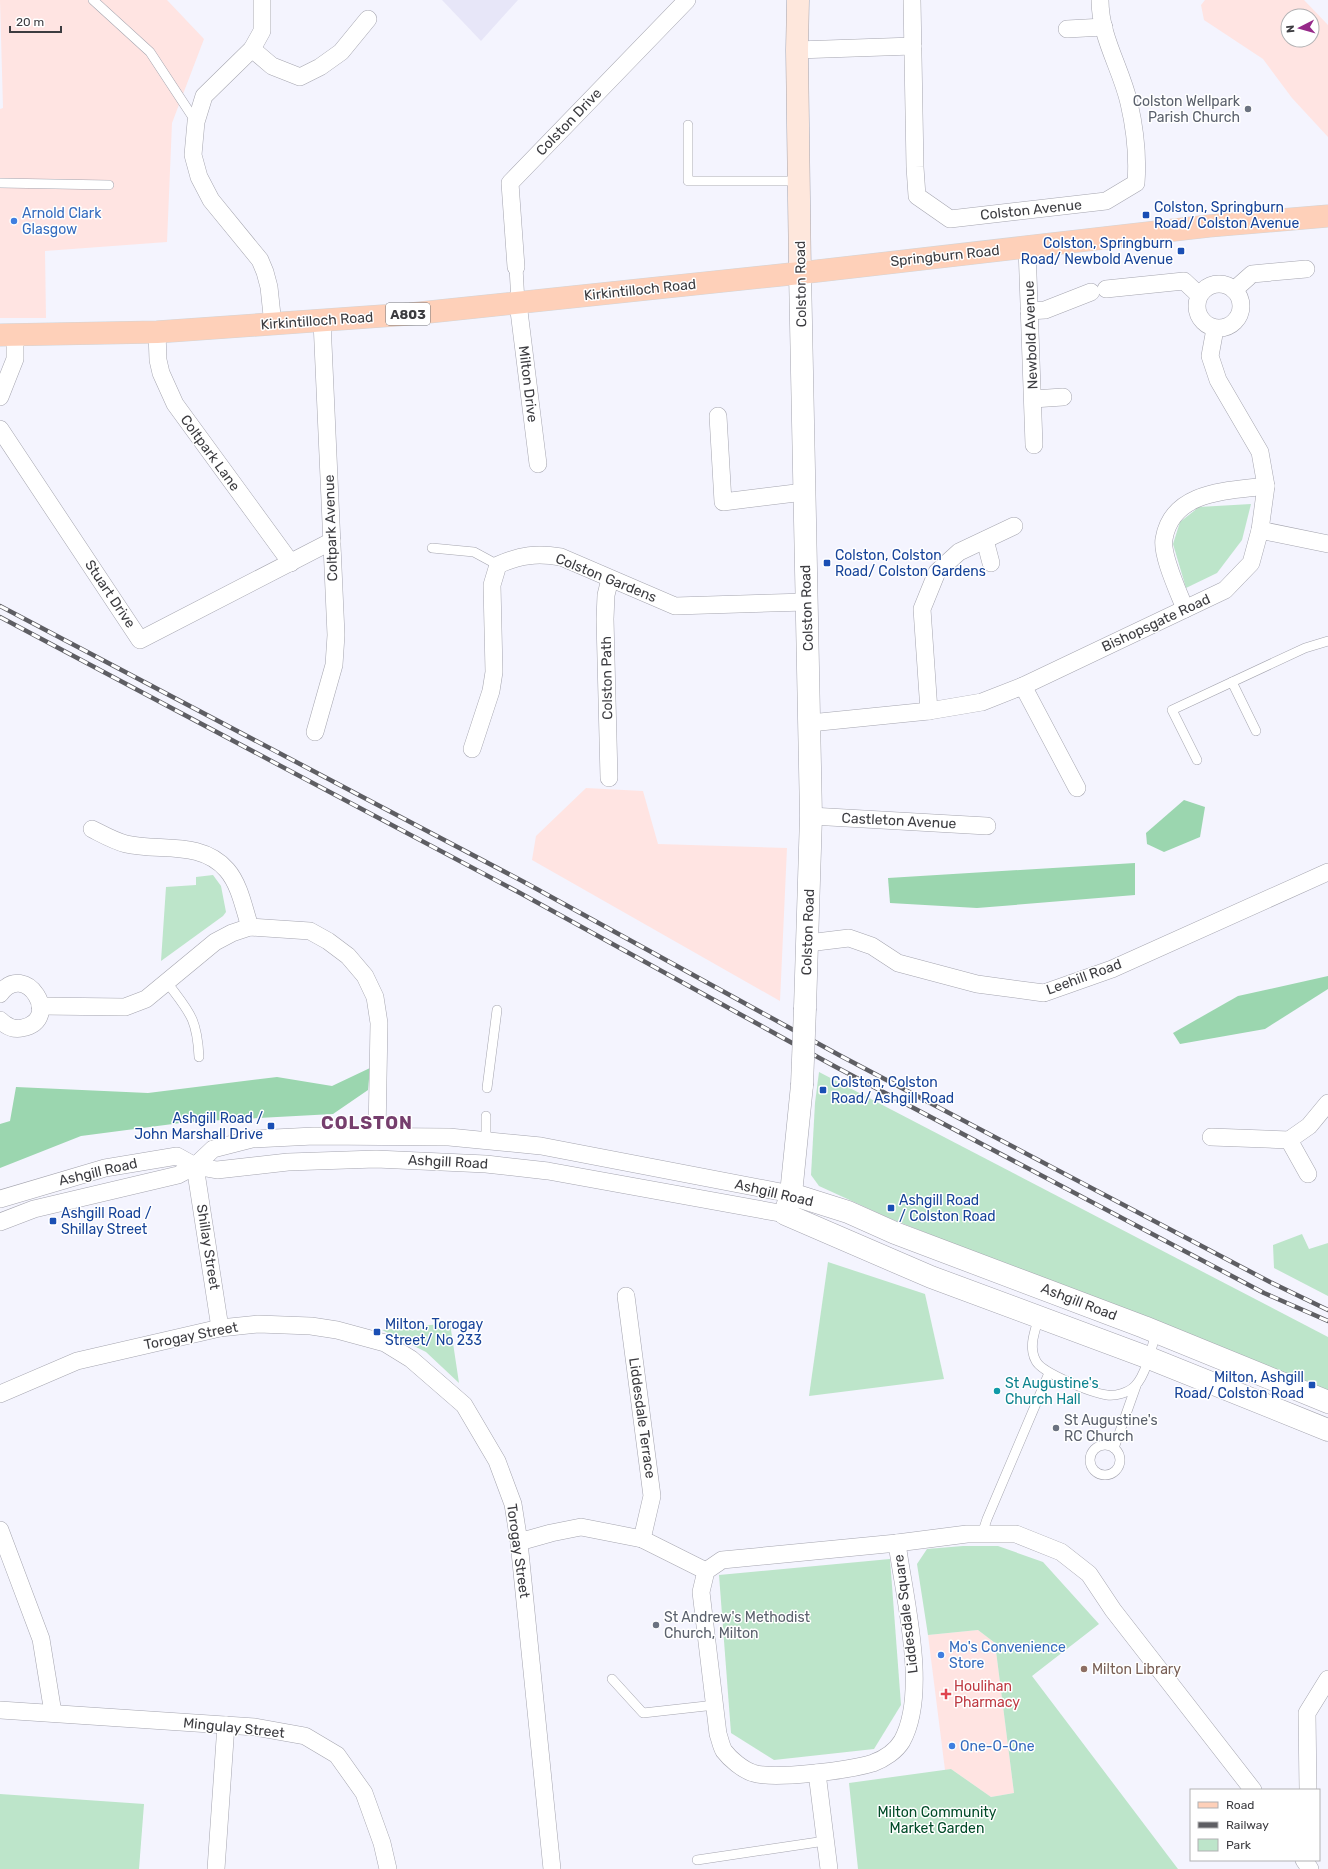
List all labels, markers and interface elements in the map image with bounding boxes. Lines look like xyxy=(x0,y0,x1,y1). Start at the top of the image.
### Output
scale bar xyxy=(10,8,61,34)
north arrow xyxy=(1280,8,1320,48)
text: 20 m xyxy=(16,15,44,29)
text: N xyxy=(1284,24,1297,34)
street label: Colston Drive xyxy=(533,85,605,159)
place label: Colston Wellpark Parish Church xyxy=(1133,93,1241,126)
marker: Colston Wellpark Parish Church xyxy=(1243,104,1253,114)
street label: Colston Avenue xyxy=(979,196,1083,224)
place label: Colston, Springburn Road/ Colston Avenue xyxy=(1154,199,1299,232)
place label: Arnold Clark Glasgow xyxy=(22,205,102,238)
marker: Colston, Springburn Road/ Colston Avenue xyxy=(1141,210,1151,220)
marker: Arnold Clark Glasgow xyxy=(9,216,19,226)
place label: Colston, Springburn Road/ Newbold Avenue xyxy=(1021,235,1173,268)
street label: Colston Road xyxy=(792,241,810,327)
street label: Springburn Road xyxy=(890,242,1000,270)
marker: Colston, Springburn Road/ Newbold Avenue xyxy=(1176,246,1186,256)
street label: Kirkintilloch Road xyxy=(583,276,697,304)
street label: Newbold Avenue xyxy=(1021,280,1041,390)
road number: A803 xyxy=(386,303,430,325)
street label: Kirkintilloch Road xyxy=(260,309,374,333)
street label: Milton Drive xyxy=(515,345,541,423)
street label: Coltpark Lane xyxy=(177,412,243,495)
street label: Coltpark Avenue xyxy=(321,474,341,582)
place label: Colston, Colston Road/ Colston Gardens xyxy=(835,547,986,580)
street label: Colston Gardens xyxy=(553,550,659,606)
street label: Stuart Drive xyxy=(81,557,139,631)
marker: Colston, Colston Road/ Colston Gardens xyxy=(822,558,832,568)
street label: Colston Road xyxy=(797,564,817,652)
street label: Bishopsgate Road xyxy=(1099,590,1213,656)
street label: Colston Path xyxy=(598,636,616,720)
street label: Castleton Avenue xyxy=(841,810,957,833)
street label: Colston Road xyxy=(798,888,818,976)
street label: Leehill Road xyxy=(1044,956,1124,998)
place label: Colston, Colston Road/ Ashgill Road xyxy=(831,1074,954,1107)
marker: Colston, Colston Road/ Ashgill Road xyxy=(818,1085,828,1095)
place label: Ashgill Road / John Marshall Drive xyxy=(134,1110,263,1143)
district label: COLSTON xyxy=(321,1112,413,1134)
marker: Ashgill Road / John Marshall Drive xyxy=(266,1121,276,1131)
street label: Ashgill Road xyxy=(408,1151,488,1173)
street label: Ashgill Road xyxy=(57,1155,139,1189)
street label: Ashgill Road xyxy=(733,1176,815,1210)
place label: Ashgill Road / Colston Road xyxy=(899,1192,996,1225)
street label: Shillay Street xyxy=(193,1203,223,1291)
marker: Ashgill Road / Colston Road xyxy=(886,1203,896,1213)
place label: Ashgill Road / Shillay Street xyxy=(61,1205,152,1238)
marker: Ashgill Road / Shillay Street xyxy=(48,1216,58,1226)
street label: Ashgill Road xyxy=(1039,1280,1119,1324)
place label: Milton, Torogay Street/ No 233 xyxy=(385,1316,483,1349)
street label: Torogay Street xyxy=(143,1318,240,1353)
marker: Milton, Torogay Street/ No 233 xyxy=(372,1327,382,1337)
street label: Liddesdale Terrace xyxy=(625,1357,659,1480)
place label: Milton, Ashgill Road/ Colston Road xyxy=(1174,1369,1304,1402)
place label: St Augustine's Church Hall xyxy=(1005,1375,1099,1408)
marker: Milton, Ashgill Road/ Colston Road xyxy=(1307,1380,1317,1390)
marker: St Augustine's Church Hall xyxy=(992,1386,1002,1396)
place label: St Augustine's RC Church xyxy=(1064,1412,1158,1445)
marker: St Augustine's RC Church xyxy=(1051,1423,1061,1433)
street label: Torogay Street xyxy=(503,1503,533,1600)
street label: Liddesdale Square xyxy=(890,1553,922,1675)
place label: St Andrew's Methodist Church, Milton xyxy=(664,1609,811,1642)
marker: St Andrew's Methodist Church, Milton xyxy=(651,1620,661,1630)
place label: Mo's Convenience Store xyxy=(949,1639,1066,1672)
marker: Mo's Convenience Store xyxy=(936,1650,946,1660)
place label: Milton Library xyxy=(1092,1661,1181,1678)
marker: Milton Library xyxy=(1079,1664,1089,1674)
place label: Houlihan Pharmacy xyxy=(954,1678,1020,1711)
marker: Houlihan Pharmacy xyxy=(941,1689,951,1699)
street label: Mingulay Street xyxy=(182,1714,286,1742)
place label: One-O-One xyxy=(960,1738,1035,1755)
marker: One-O-One xyxy=(947,1741,957,1751)
legend xyxy=(1190,1789,1320,1861)
text: Road xyxy=(1226,1798,1254,1812)
park label: Milton Community Market Garden xyxy=(877,1804,997,1837)
text: Railway xyxy=(1226,1818,1269,1832)
text: Park xyxy=(1226,1838,1252,1852)

